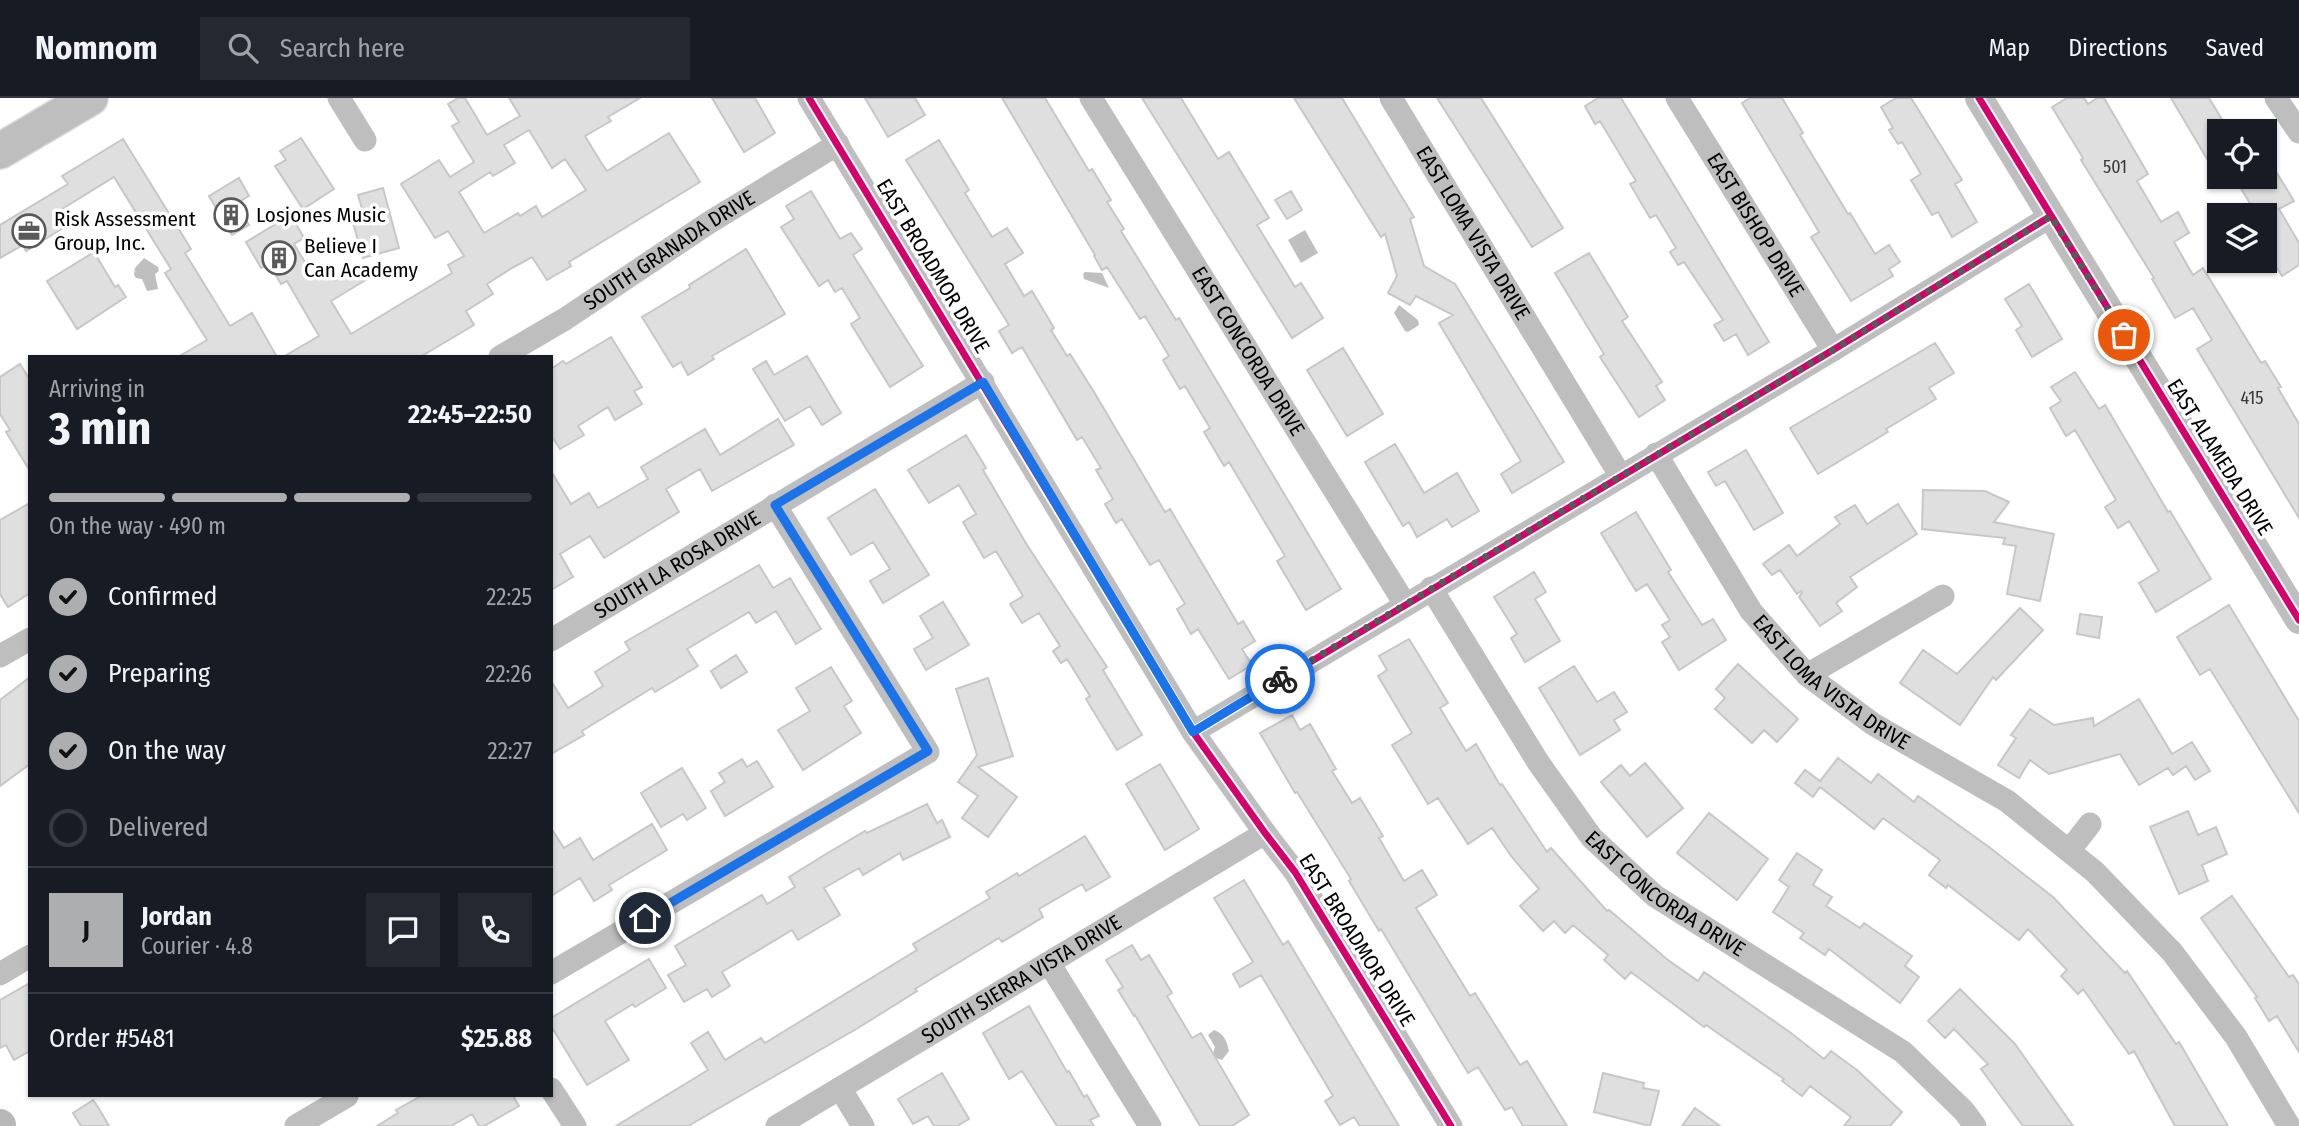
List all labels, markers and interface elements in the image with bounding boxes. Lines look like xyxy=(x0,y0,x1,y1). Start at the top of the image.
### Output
search box xyxy=(200,17,690,80)
text: Nomnom xyxy=(35,28,158,68)
icon: search xyxy=(224,29,262,67)
text: Search here xyxy=(280,33,405,64)
text: Map xyxy=(1989,34,2030,62)
text: Directions xyxy=(2068,34,2167,62)
text: Saved xyxy=(2205,34,2264,62)
map controls xyxy=(2207,119,2277,273)
button: locate xyxy=(2207,119,2277,189)
street label: EAST LOMA VISTA DRIVE xyxy=(1410,141,1536,325)
street label: EAST BISHOP DRIVE xyxy=(1701,148,1810,302)
house number: 501 xyxy=(2103,156,2127,178)
street label: EAST BROADMOR DRIVE xyxy=(871,174,995,358)
street label: SOUTH GRANADA DRIVE xyxy=(579,185,760,316)
building icon: Losjones Music xyxy=(212,196,250,234)
place label: Losjones Music xyxy=(256,202,386,228)
button: layers xyxy=(2207,203,2277,273)
place label: Risk Assessment Group, Inc. xyxy=(54,206,196,256)
office icon: Risk Assessment Group, Inc. xyxy=(10,212,48,250)
place label: Believe I Can Academy xyxy=(304,233,418,283)
building icon: Believe I Can Academy xyxy=(260,239,298,277)
street label: EAST CONCORDA DRIVE xyxy=(1186,262,1310,441)
pin xyxy=(2094,305,2154,365)
icon: bag xyxy=(2105,316,2143,354)
street label: EAST ALAMEDA DRIVE xyxy=(2161,374,2279,540)
text: Arriving in xyxy=(49,375,145,403)
house number: 415 xyxy=(2240,387,2264,409)
text: 22:45–22:50 xyxy=(408,399,532,430)
text: 3 min xyxy=(49,401,151,456)
street label: SOUTH LA ROSA DRIVE xyxy=(589,505,765,624)
text: On the way · 490 m xyxy=(49,512,226,540)
icon: check xyxy=(49,578,87,616)
text: Confirmed xyxy=(108,581,218,612)
text: 22:25 xyxy=(486,583,532,611)
street label: EAST LOMA VISTA DRIVE xyxy=(1747,609,1915,756)
courier xyxy=(1245,644,1315,714)
icon: check xyxy=(49,655,87,693)
text: Preparing xyxy=(108,658,210,689)
text: 22:26 xyxy=(485,660,532,688)
icon: bike xyxy=(1261,660,1299,698)
icon: check xyxy=(49,732,87,770)
text: On the way xyxy=(108,735,226,766)
text: 22:27 xyxy=(488,737,532,765)
text: Delivered xyxy=(108,812,209,843)
street label: EAST CONCORDA DRIVE xyxy=(1580,825,1750,962)
street label: EAST BROADMOR DRIVE xyxy=(1293,849,1421,1031)
pin xyxy=(615,888,675,948)
button: chat xyxy=(366,893,440,967)
button: phone xyxy=(458,893,532,967)
icon: home xyxy=(626,899,664,937)
text: Jordan xyxy=(141,901,212,932)
street label: SOUTH SIERRA VISTA DRIVE xyxy=(917,909,1126,1049)
text: J xyxy=(82,915,90,946)
text: Courier · 4.8 xyxy=(141,932,253,960)
text: Order #5481 xyxy=(49,1023,175,1054)
text: $25.88 xyxy=(461,1023,532,1054)

